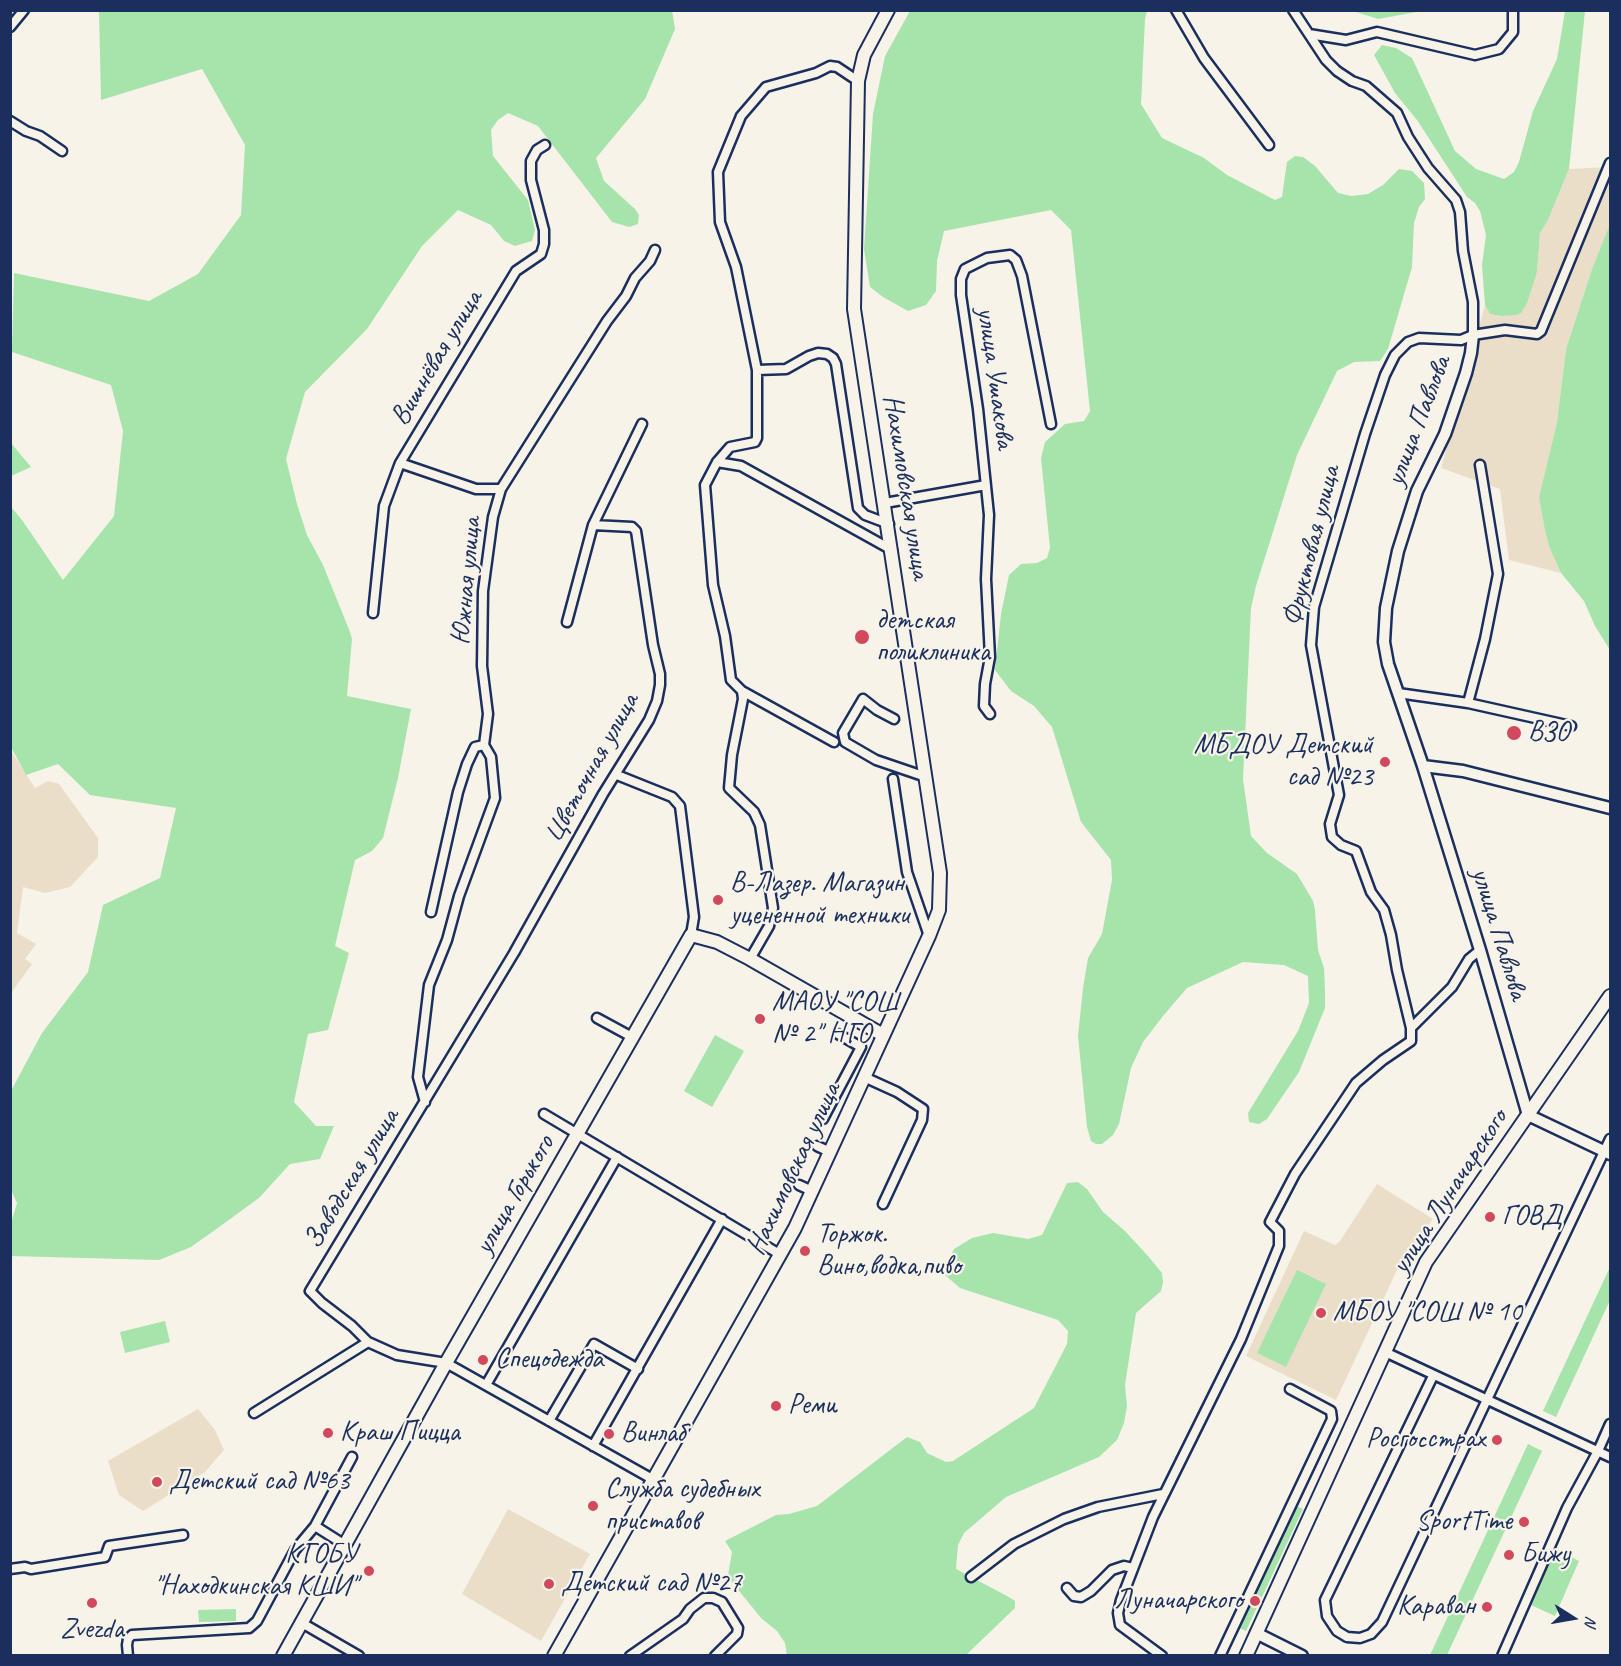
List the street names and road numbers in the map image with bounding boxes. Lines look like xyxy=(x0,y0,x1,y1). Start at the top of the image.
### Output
street label: Вишнёвая улица xyxy=(384,284,490,432)
street label: улица Ушакова xyxy=(968,305,1022,451)
street label: улица Павлова xyxy=(1379,351,1459,491)
street label: Нахимовская улица xyxy=(875,392,937,582)
street label: Фруктовая улица xyxy=(1276,462,1348,630)
street label: Южная улица xyxy=(445,516,489,646)
street label: Цветочная улица xyxy=(537,688,647,848)
street label: улица Павлова xyxy=(1463,864,1535,1004)
street label: Нахимовская улица xyxy=(739,1077,849,1261)
street label: Заводская улица xyxy=(297,1103,407,1255)
street label: улица Луначарского xyxy=(1384,1103,1516,1281)
street label: улица Горького xyxy=(468,1130,562,1260)

